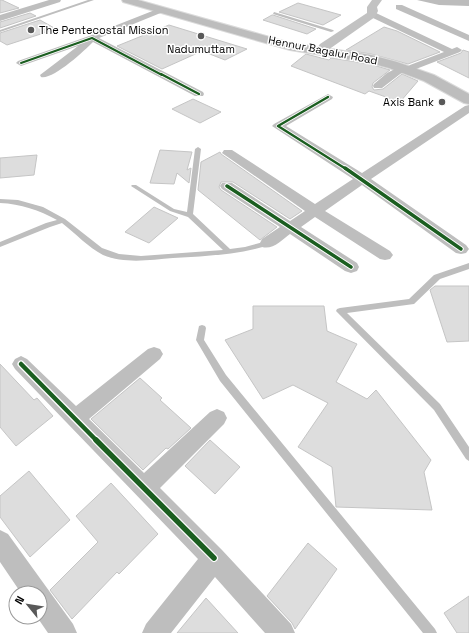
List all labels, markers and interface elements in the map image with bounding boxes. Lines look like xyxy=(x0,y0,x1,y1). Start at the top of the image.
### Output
place label: The Pentecostal Mission xyxy=(39,23,168,37)
marker: The Pentecostal Mission xyxy=(26,25,36,35)
marker: Nadumuttam xyxy=(196,31,206,41)
street label: Hennur Bagalur Road xyxy=(267,33,379,67)
place label: Nadumuttam xyxy=(167,42,235,56)
place label: Axis Bank xyxy=(383,95,434,109)
marker: Axis Bank xyxy=(437,97,447,107)
north arrow xyxy=(8,585,48,625)
text: N xyxy=(11,593,27,607)

